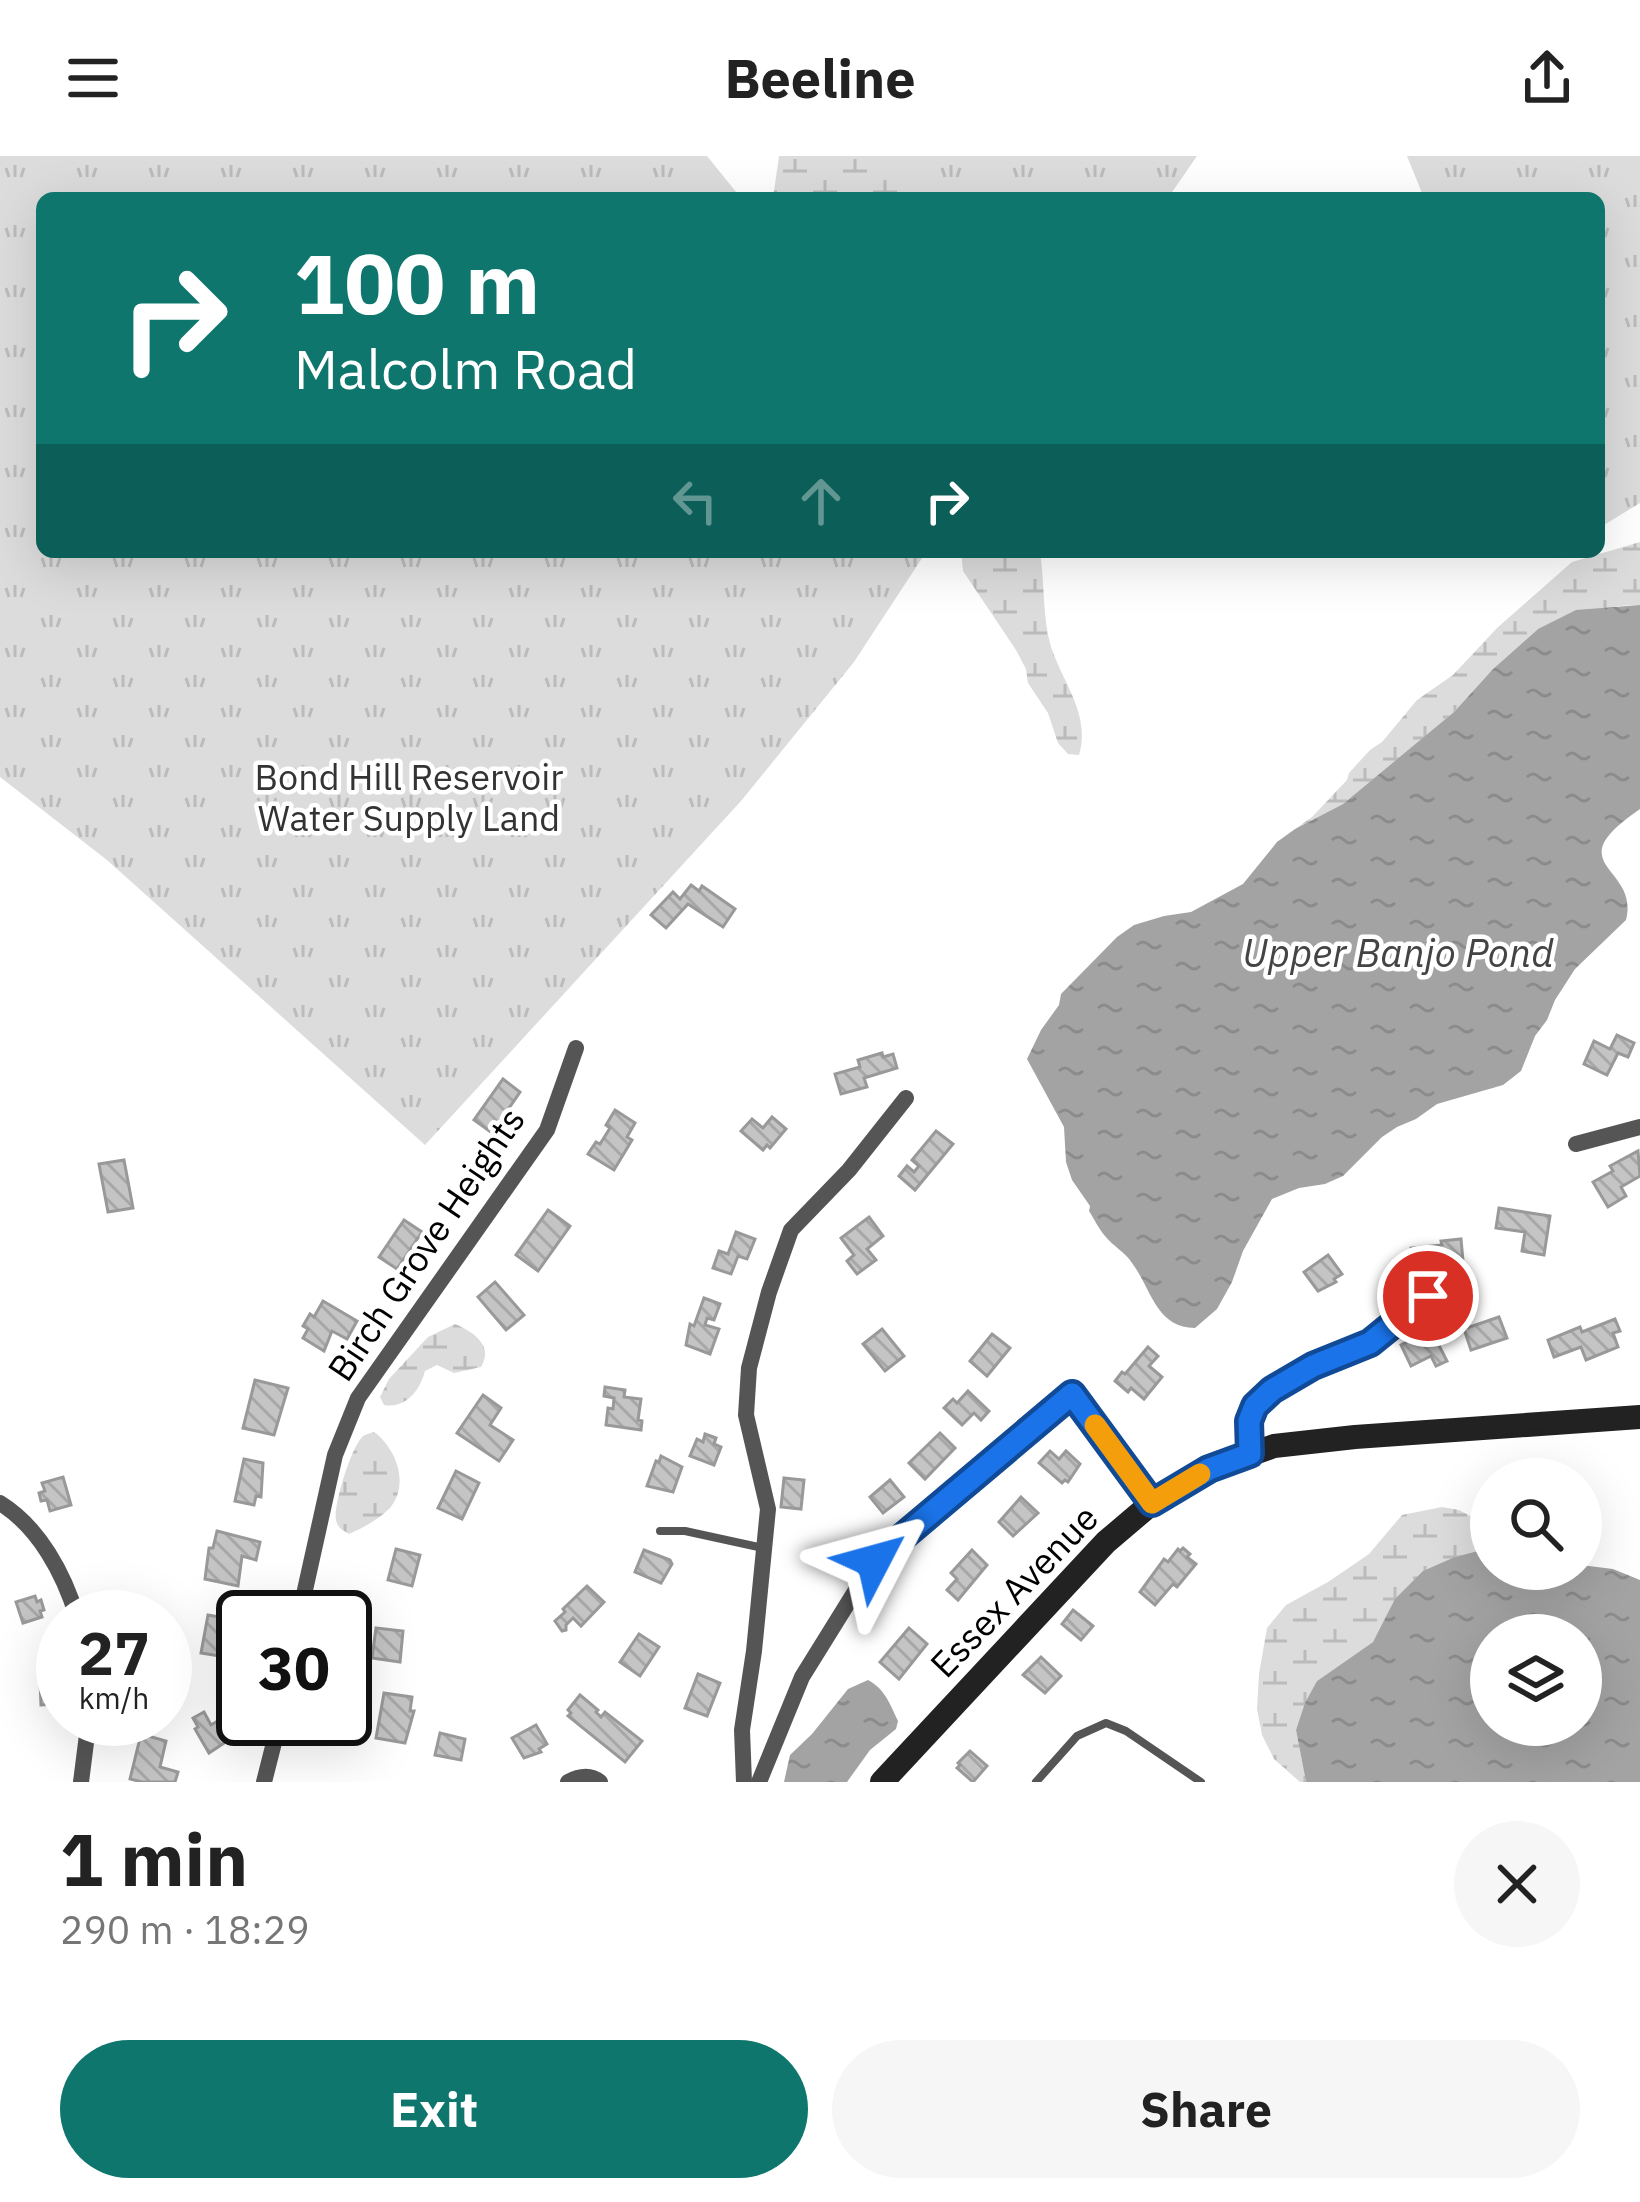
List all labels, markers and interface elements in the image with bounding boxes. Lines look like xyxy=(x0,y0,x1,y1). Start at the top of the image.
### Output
text: Beeline xyxy=(724,43,916,113)
icon: menu xyxy=(60,45,126,111)
icon: share xyxy=(1514,45,1580,111)
text: 100 m xyxy=(294,228,540,337)
icon: right xyxy=(96,240,252,396)
text: Malcolm Road xyxy=(294,334,637,404)
icon: left xyxy=(662,468,728,534)
icon: ahead xyxy=(788,468,854,534)
icon: right xyxy=(914,468,980,534)
park label: Bond Hill Reservoir Water Supply Land xyxy=(255,753,563,841)
water label: Upper Banjo Pond xyxy=(1242,927,1554,978)
street label: Birch Grove Heights xyxy=(317,1098,535,1390)
pin xyxy=(1377,1245,1479,1347)
icon: arrive xyxy=(1395,1263,1461,1329)
map controls xyxy=(1470,1458,1602,1746)
button: search xyxy=(1470,1458,1602,1590)
street label: Essex Avenue xyxy=(920,1494,1108,1687)
position arrow xyxy=(811,1498,937,1624)
speed limit sign: 30 xyxy=(216,1590,372,1746)
text: 27 xyxy=(78,1613,150,1692)
button: layers xyxy=(1470,1614,1602,1746)
text: km/h xyxy=(79,1678,149,1717)
text: 1 min xyxy=(60,1812,248,1906)
button: close xyxy=(1454,1821,1580,1947)
text: 290 m · 18:29 xyxy=(60,1904,310,1955)
button: Exit xyxy=(60,2040,808,2178)
button: Share xyxy=(832,2040,1580,2178)

